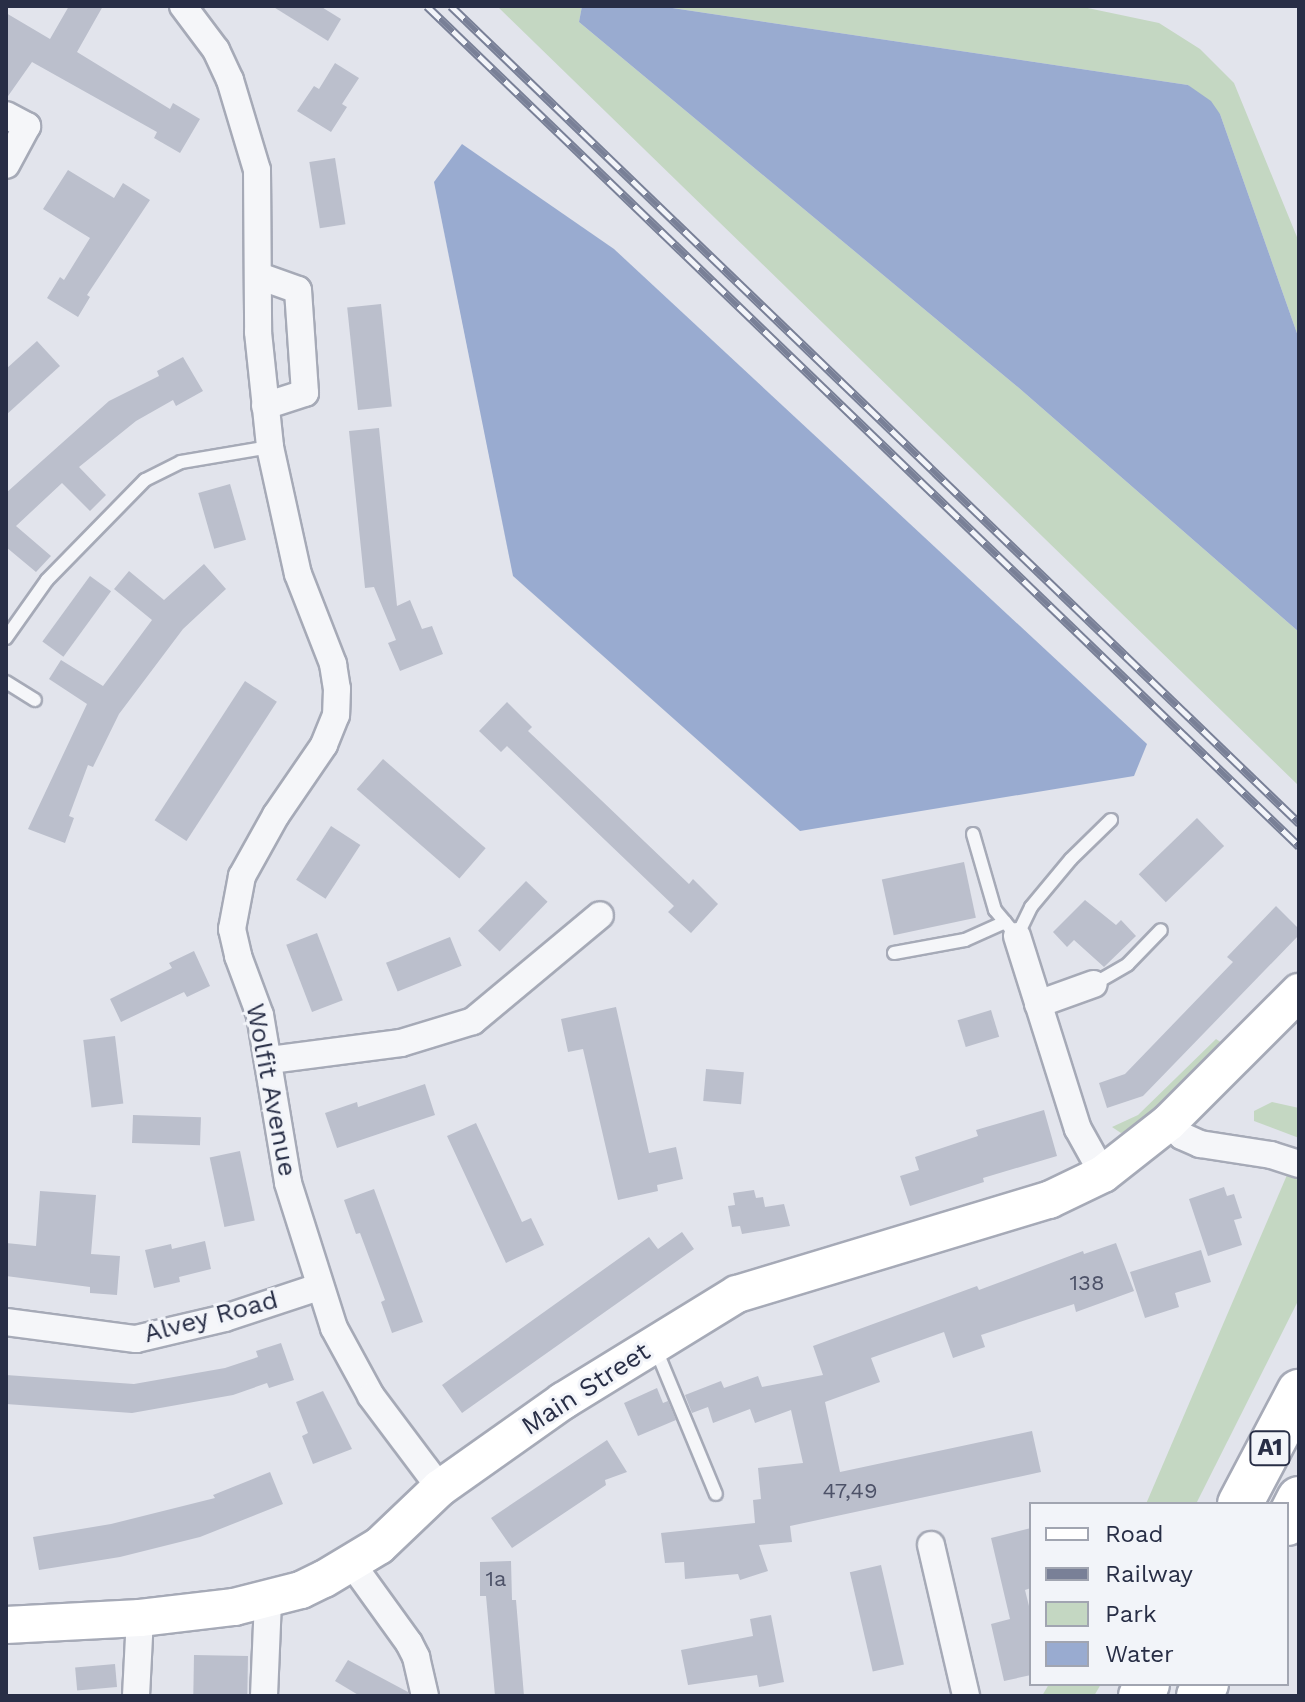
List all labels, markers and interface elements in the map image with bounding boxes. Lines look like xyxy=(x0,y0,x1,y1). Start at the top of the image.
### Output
street label: Wolfit Avenue xyxy=(239,1000,303,1180)
house number: 138 xyxy=(1070,1270,1104,1296)
street label: Alvey Road xyxy=(140,1284,282,1350)
street label: Main Street xyxy=(516,1336,656,1442)
road number: A1 xyxy=(1248,1428,1292,1468)
house number: 47,49 xyxy=(822,1478,878,1504)
legend xyxy=(1029,1502,1289,1686)
text: Road xyxy=(1105,1520,1164,1548)
text: Railway xyxy=(1105,1560,1193,1588)
house number: 1a xyxy=(485,1566,507,1592)
text: Park xyxy=(1105,1600,1157,1628)
text: Water xyxy=(1105,1640,1174,1668)

